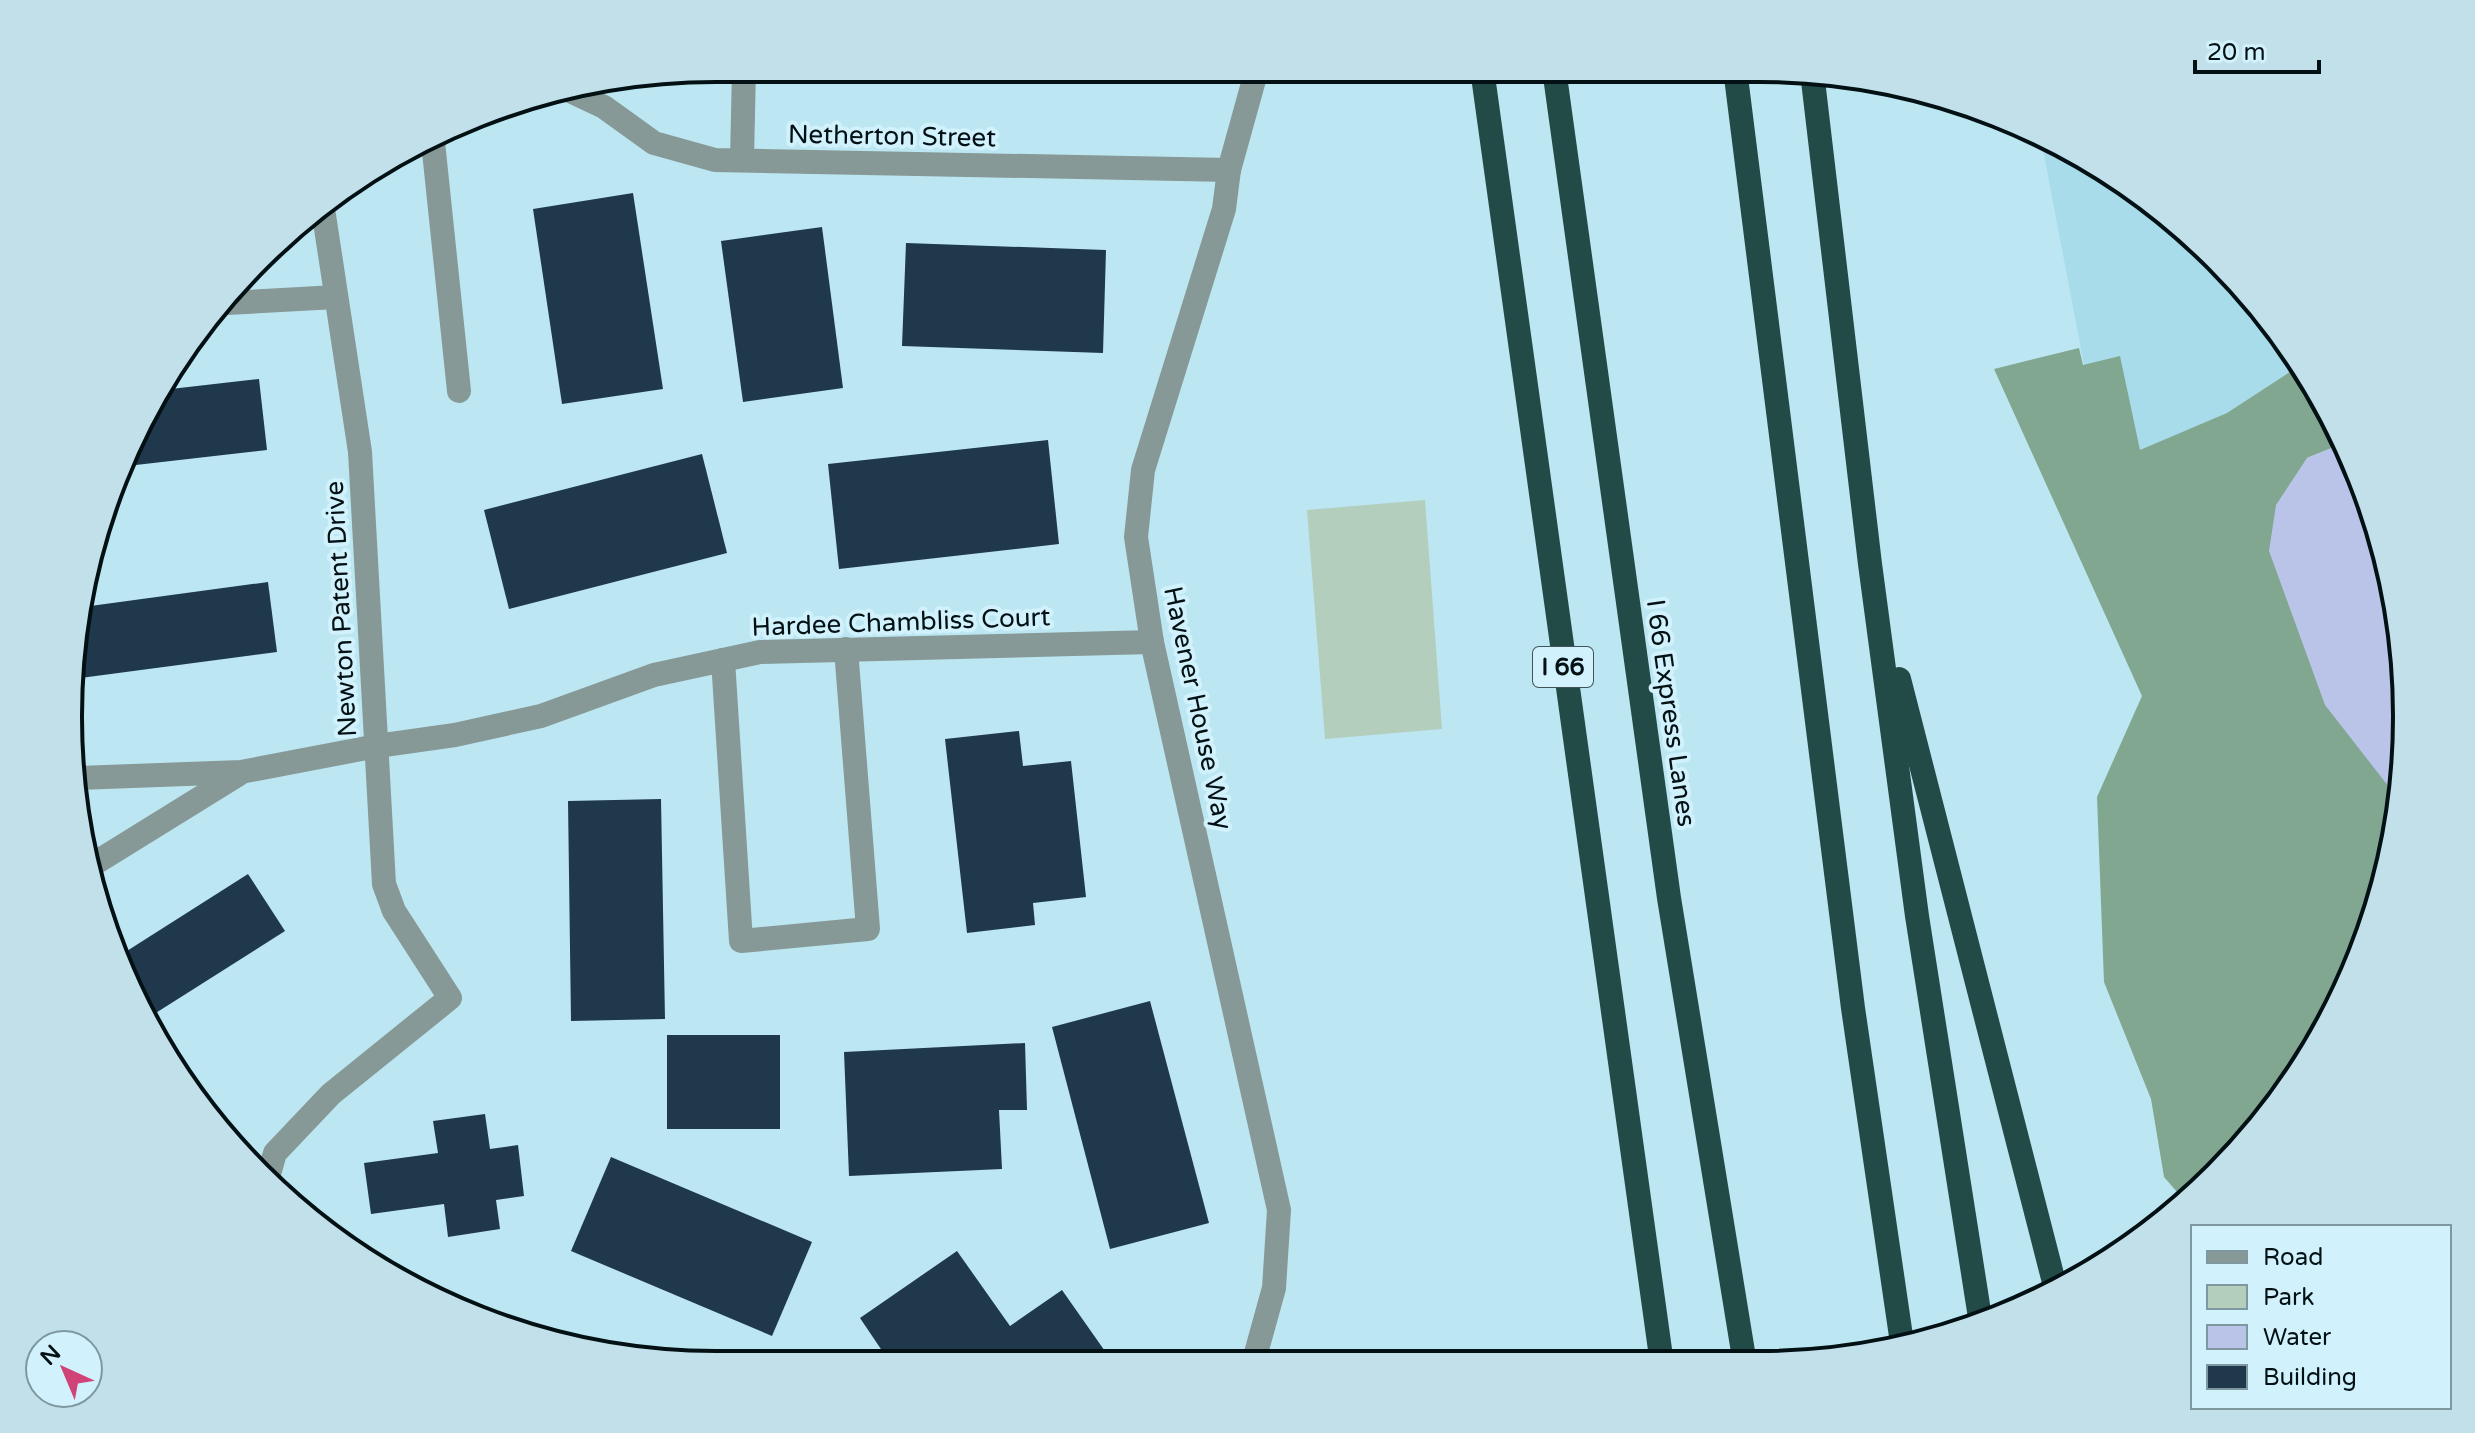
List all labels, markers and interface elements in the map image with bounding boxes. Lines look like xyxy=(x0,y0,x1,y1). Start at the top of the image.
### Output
scale bar xyxy=(2195,24,2319,74)
text: 20 m xyxy=(2207,38,2265,67)
street label: Netherton Street xyxy=(788,119,996,153)
street label: Newton Patent Drive xyxy=(319,480,363,738)
street label: Havener House Way xyxy=(1157,583,1239,833)
street label: I 66 Express Lanes xyxy=(1640,597,1702,829)
street label: Hardee Chambliss Court xyxy=(751,601,1051,643)
road number: I 66 xyxy=(1533,647,1593,687)
legend xyxy=(2191,1225,2451,1409)
text: Road xyxy=(2263,1243,2323,1272)
text: Park xyxy=(2263,1283,2314,1312)
text: Water xyxy=(2263,1323,2332,1352)
north arrow xyxy=(24,1329,104,1409)
text: N xyxy=(35,1340,66,1371)
text: Building xyxy=(2263,1363,2357,1392)

